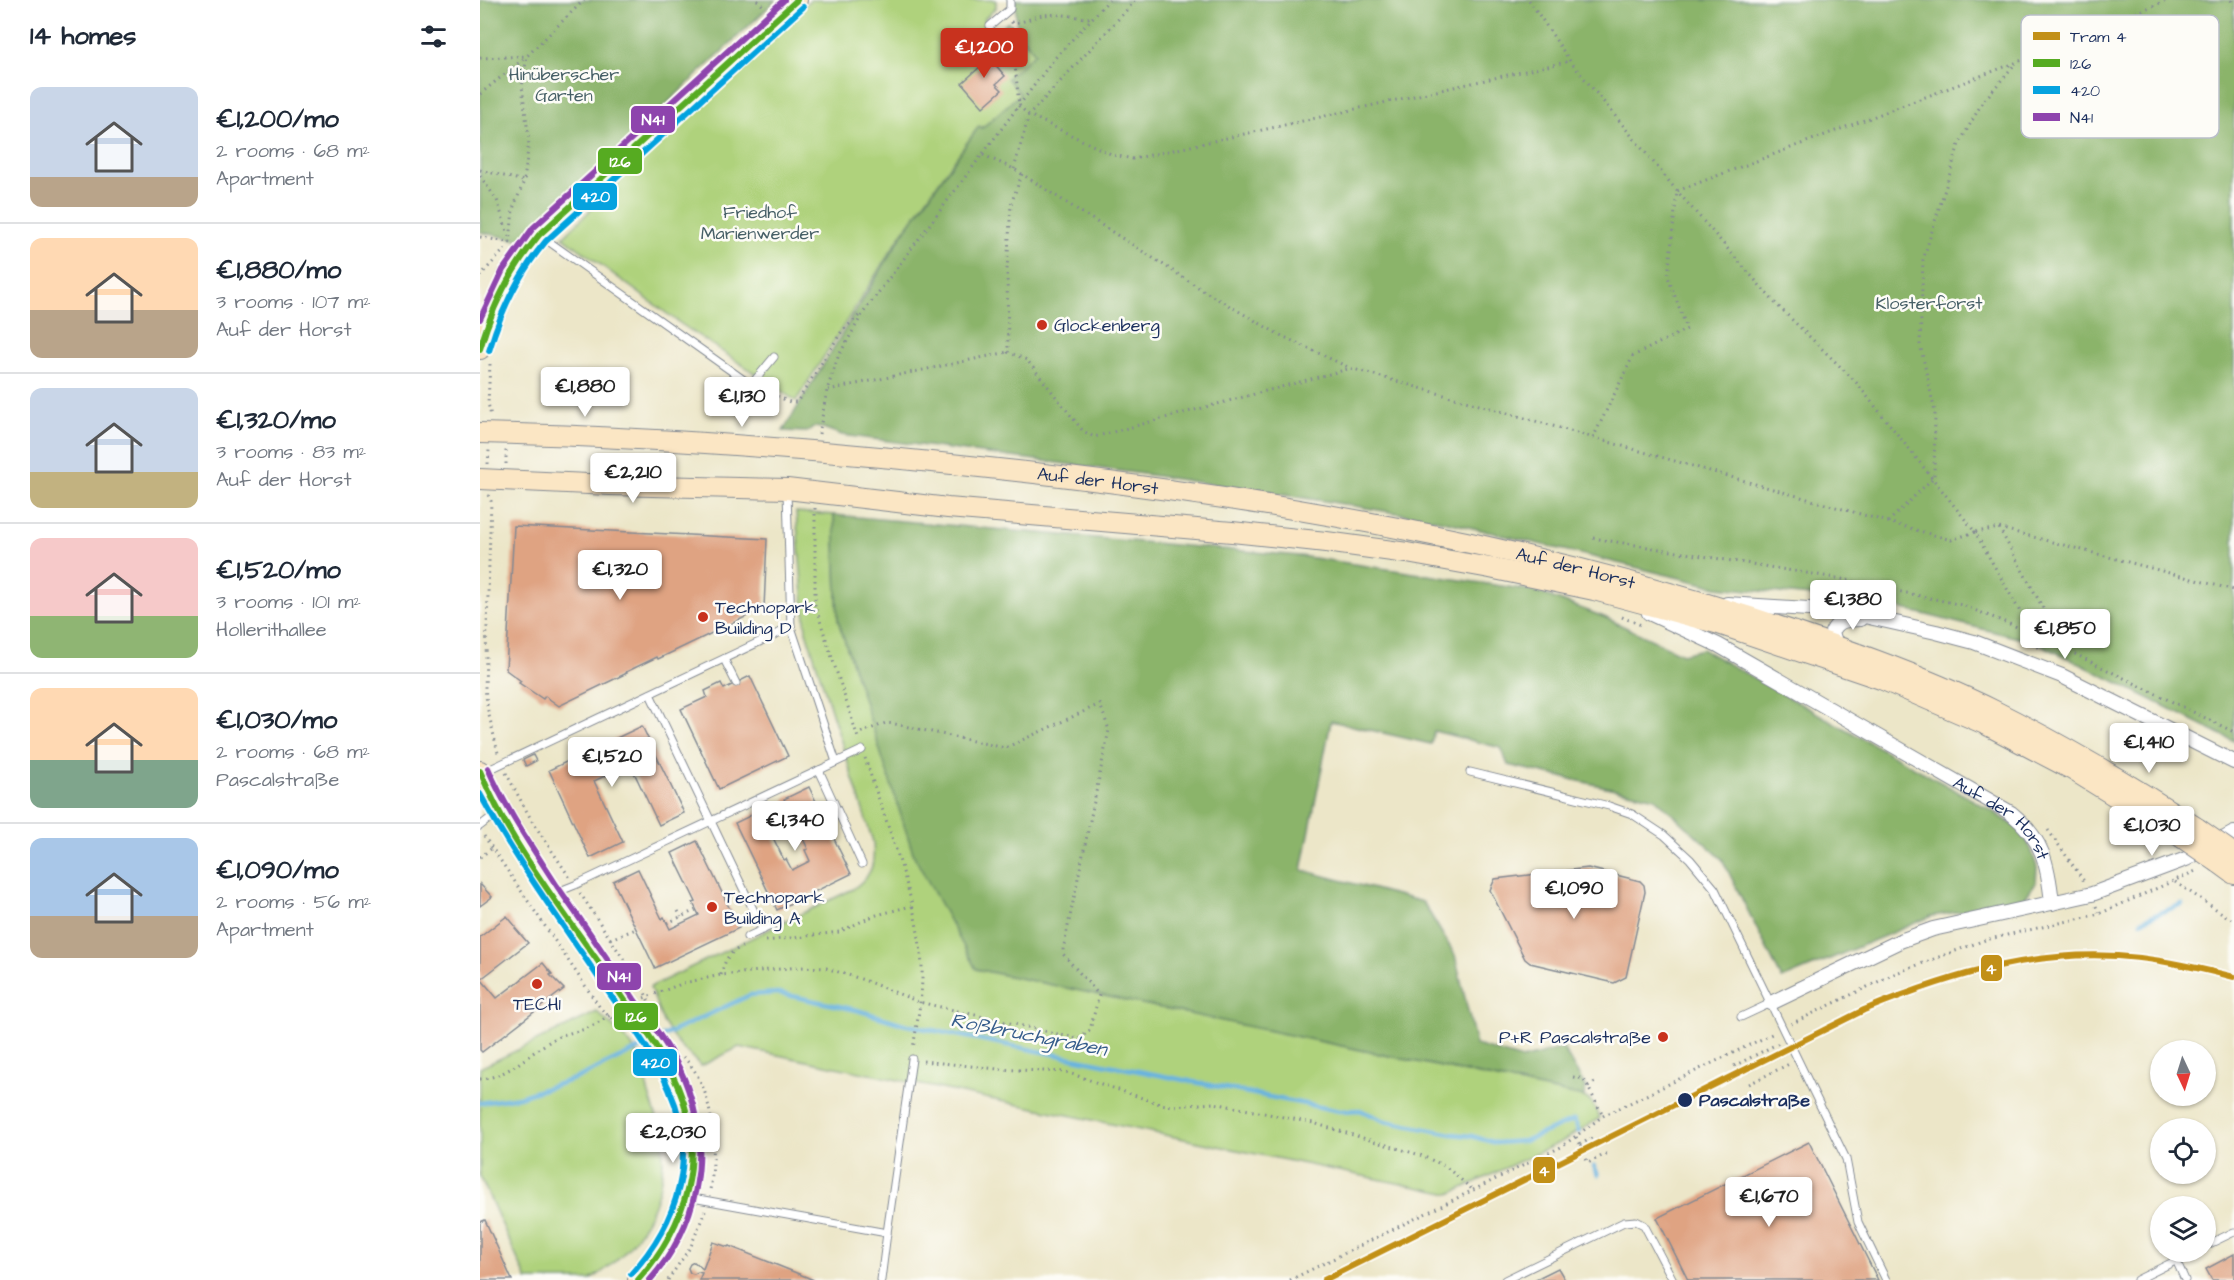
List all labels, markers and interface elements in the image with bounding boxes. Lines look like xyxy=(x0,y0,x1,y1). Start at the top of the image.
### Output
legend xyxy=(2021,15,2219,138)
text: 14 homes xyxy=(30,18,136,54)
icon: filters xyxy=(417,20,450,53)
text: Tram 4 xyxy=(2070,26,2127,48)
pin: €1,200 xyxy=(935,28,1033,79)
text: €1,200 xyxy=(955,33,1013,61)
text: 126 xyxy=(2070,53,2091,75)
park label: Hinüberscher Garten xyxy=(509,62,619,108)
text: 420 xyxy=(2070,80,2100,102)
text: €1,200/mo xyxy=(216,101,339,137)
line badge: N41 xyxy=(630,105,676,134)
text: N41 xyxy=(2070,107,2093,129)
text: N41 xyxy=(642,109,665,131)
icon: home xyxy=(78,111,150,183)
text: 2 rooms · 68 m² xyxy=(216,137,370,165)
line badge: 126 xyxy=(597,147,643,175)
text: 126 xyxy=(609,151,631,173)
text: Apartment xyxy=(216,165,314,193)
line badge: 420 xyxy=(572,182,618,211)
text: 420 xyxy=(580,186,610,208)
park label: Friedhof Marienwerder xyxy=(701,200,819,246)
text: €1,880/mo xyxy=(216,252,341,288)
icon: home xyxy=(78,262,150,334)
text: 3 rooms · 107 m² xyxy=(216,288,371,316)
park label: Klosterforst xyxy=(1876,291,1983,316)
place label: Glockenberg xyxy=(1054,313,1160,339)
text: Auf der Horst xyxy=(216,316,352,344)
marker: Glockenberg xyxy=(1035,318,1049,332)
pin: €1,880 xyxy=(536,367,634,418)
text: €1,880 xyxy=(555,372,615,400)
pin: €1,130 xyxy=(693,377,791,428)
text: €1,130 xyxy=(718,382,766,410)
text: €1,320/mo xyxy=(216,402,336,438)
icon: home xyxy=(78,412,150,484)
text: 3 rooms · 83 m² xyxy=(216,438,366,466)
pin: €2,210 xyxy=(584,453,682,504)
text: €2,210 xyxy=(604,458,662,486)
street label: Auf der Horst xyxy=(1036,461,1161,502)
text: Auf der Horst xyxy=(216,466,352,494)
street label: Auf der Horst xyxy=(1514,542,1639,596)
pin: €1,320 xyxy=(571,550,669,601)
text: €1,520/mo xyxy=(216,552,341,588)
text: €1,320 xyxy=(592,555,648,583)
icon: home xyxy=(78,562,150,634)
pin: €1,380 xyxy=(1804,580,1902,631)
text: €1,380 xyxy=(1824,585,1882,613)
text: 3 rooms · 101 m² xyxy=(216,588,361,616)
place label: Technopark Building D xyxy=(715,595,816,642)
pin: €1,850 xyxy=(2016,609,2114,660)
marker: Technopark Building D xyxy=(696,610,710,624)
text: €1,850 xyxy=(2034,614,2096,642)
text: Hollerithallee xyxy=(216,616,327,644)
text: €1,030/mo xyxy=(216,702,337,738)
icon: home xyxy=(78,712,150,784)
pin: €1,410 xyxy=(2100,723,2198,774)
text: €1,410 xyxy=(2124,728,2174,756)
pin: €1,520 xyxy=(563,737,661,788)
text: 2 rooms · 68 m² xyxy=(216,738,370,766)
text: €1,520 xyxy=(582,742,642,770)
text: Pascalstraße xyxy=(216,766,339,794)
street label: Auf der Horst xyxy=(1948,770,2056,864)
pin: €1,340 xyxy=(746,801,844,852)
text: €1,340 xyxy=(766,806,824,834)
pin: €1,030 xyxy=(2103,806,2201,857)
text: €1,030 xyxy=(2123,811,2181,839)
text: €1,090/mo xyxy=(216,852,339,888)
icon: home xyxy=(78,862,150,934)
pin: €1,090 xyxy=(1525,869,1623,920)
text: €1,090 xyxy=(1545,874,1603,902)
place label: Technopark Building A xyxy=(724,885,825,932)
text: 2 rooms · 56 m² xyxy=(216,888,371,916)
marker: Technopark Building A xyxy=(705,900,719,914)
text: Apartment xyxy=(216,916,314,944)
line badge: 4 xyxy=(1980,954,2003,982)
text: 4 xyxy=(1986,958,1997,980)
line badge: N41 xyxy=(596,962,642,991)
text: N41 xyxy=(608,966,631,988)
marker: TECH1 xyxy=(530,977,544,991)
place label: TECH1 xyxy=(513,992,561,1017)
line badge: 126 xyxy=(613,1002,659,1031)
text: 126 xyxy=(625,1006,647,1028)
water label: Roßbruchgraben xyxy=(948,1006,1111,1065)
place label: P+R Pascalstraße xyxy=(1499,1025,1651,1050)
marker: P+R Pascalstraße xyxy=(1656,1030,1670,1044)
north arrow xyxy=(2150,1040,2216,1106)
map controls xyxy=(2150,1040,2216,1262)
line badge: 420 xyxy=(632,1048,678,1077)
text: 420 xyxy=(640,1052,670,1074)
place label: Pascalstraße xyxy=(1699,1088,1810,1113)
marker: Pascalstraße xyxy=(1676,1091,1694,1109)
pin: €2,030 xyxy=(624,1113,722,1164)
text: €2,030 xyxy=(640,1118,706,1146)
button: locate xyxy=(2150,1118,2216,1184)
line badge: 4 xyxy=(1532,1156,1556,1184)
text: 4 xyxy=(1539,1160,1550,1182)
pin: €1,670 xyxy=(1720,1177,1818,1228)
text: €1,670 xyxy=(1739,1182,1799,1210)
button: layers xyxy=(2150,1196,2216,1262)

